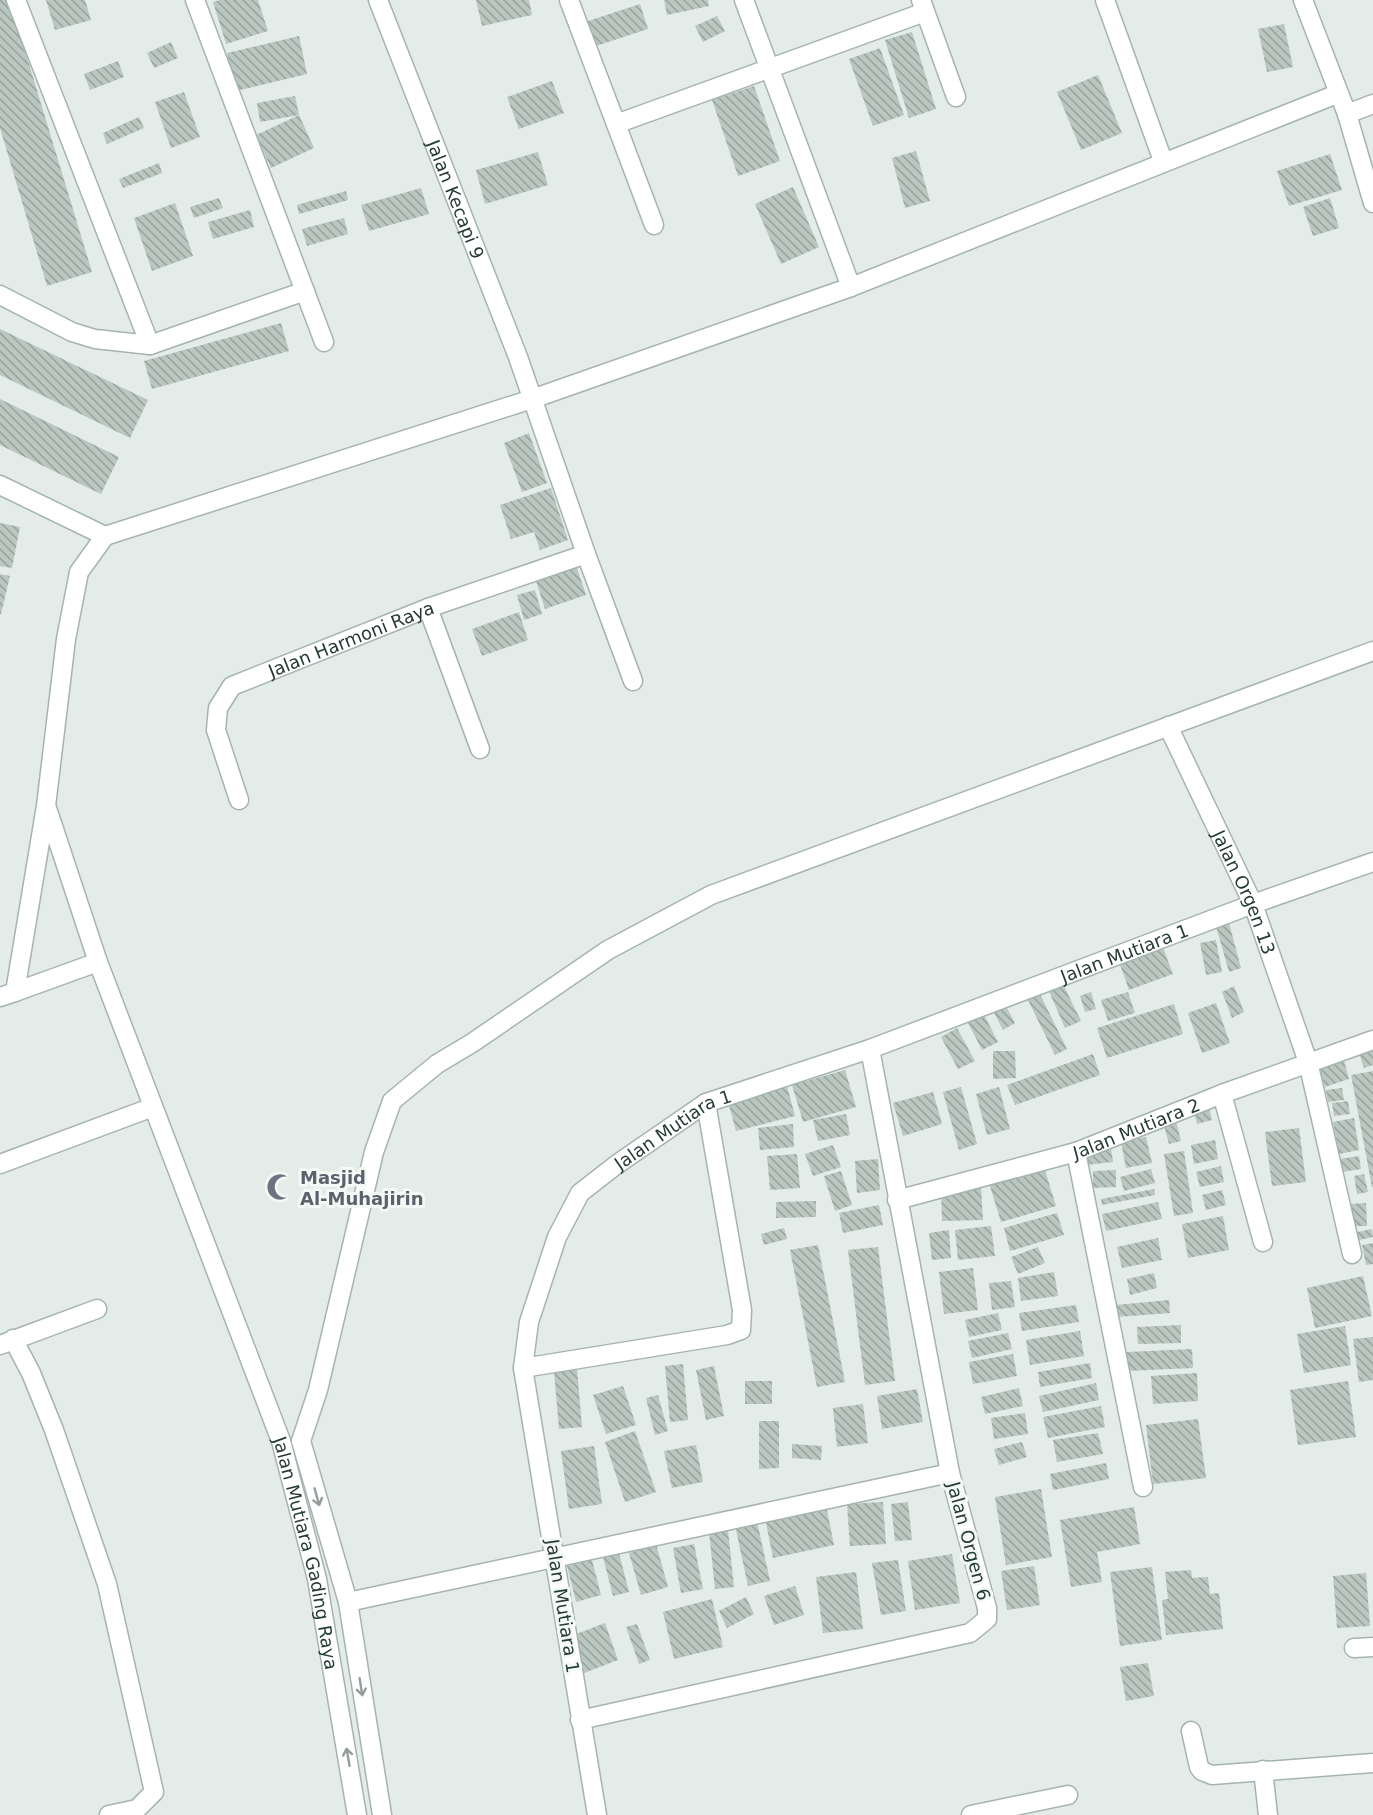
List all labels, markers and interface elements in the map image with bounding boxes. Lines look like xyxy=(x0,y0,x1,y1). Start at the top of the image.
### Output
street label: Jalan Kecapi 9 xyxy=(423,136,489,262)
street label: Jalan Harmoni Raya xyxy=(264,596,437,681)
street label: Jalan Orgen 13 xyxy=(1208,826,1280,957)
street label: Jalan Mutiara 1 xyxy=(1056,919,1191,987)
street label: Jalan Mutiara 1 xyxy=(609,1085,734,1174)
street label: Jalan Mutiara 2 xyxy=(1069,1093,1203,1163)
place label: Masjid Al-Muhajirin xyxy=(300,1167,423,1209)
mosque icon: Masjid Al-Muhajirin xyxy=(265,1172,295,1202)
street label: Jalan Mutiara Gading Raya xyxy=(269,1432,343,1671)
street label: Jalan Orgen 6 xyxy=(943,1478,995,1603)
one-way arrow xyxy=(312,1488,323,1507)
street label: Jalan Mutiara 1 xyxy=(542,1537,584,1674)
one-way arrow xyxy=(356,1677,367,1696)
one-way arrow xyxy=(342,1748,353,1768)

